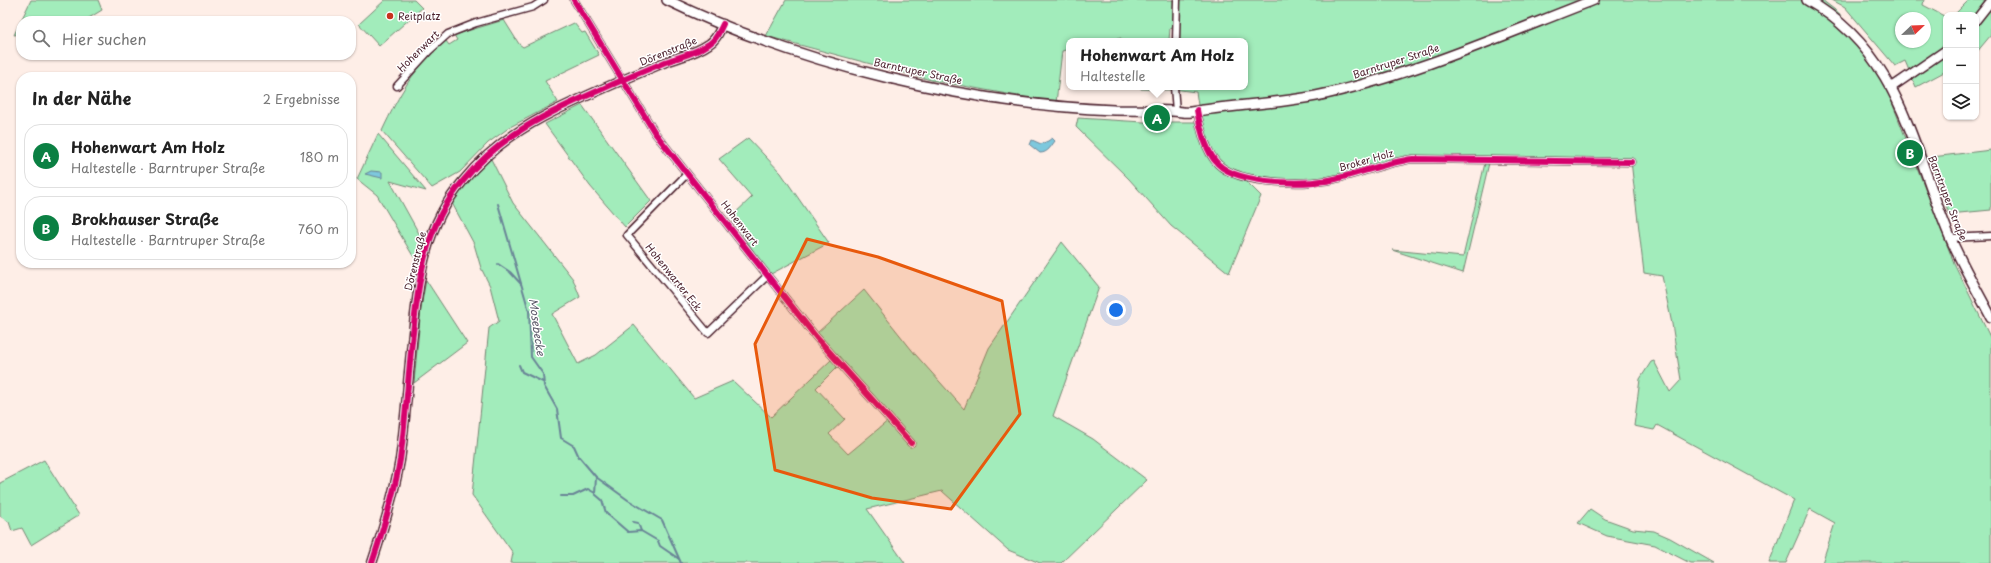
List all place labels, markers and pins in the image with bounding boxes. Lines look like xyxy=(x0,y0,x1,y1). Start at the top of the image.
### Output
place label: Reitplatz xyxy=(398,8,440,23)
marker: Reitplatz xyxy=(385,11,395,21)
pin: A xyxy=(1144,103,1170,133)
pin: B xyxy=(1897,138,1923,168)

